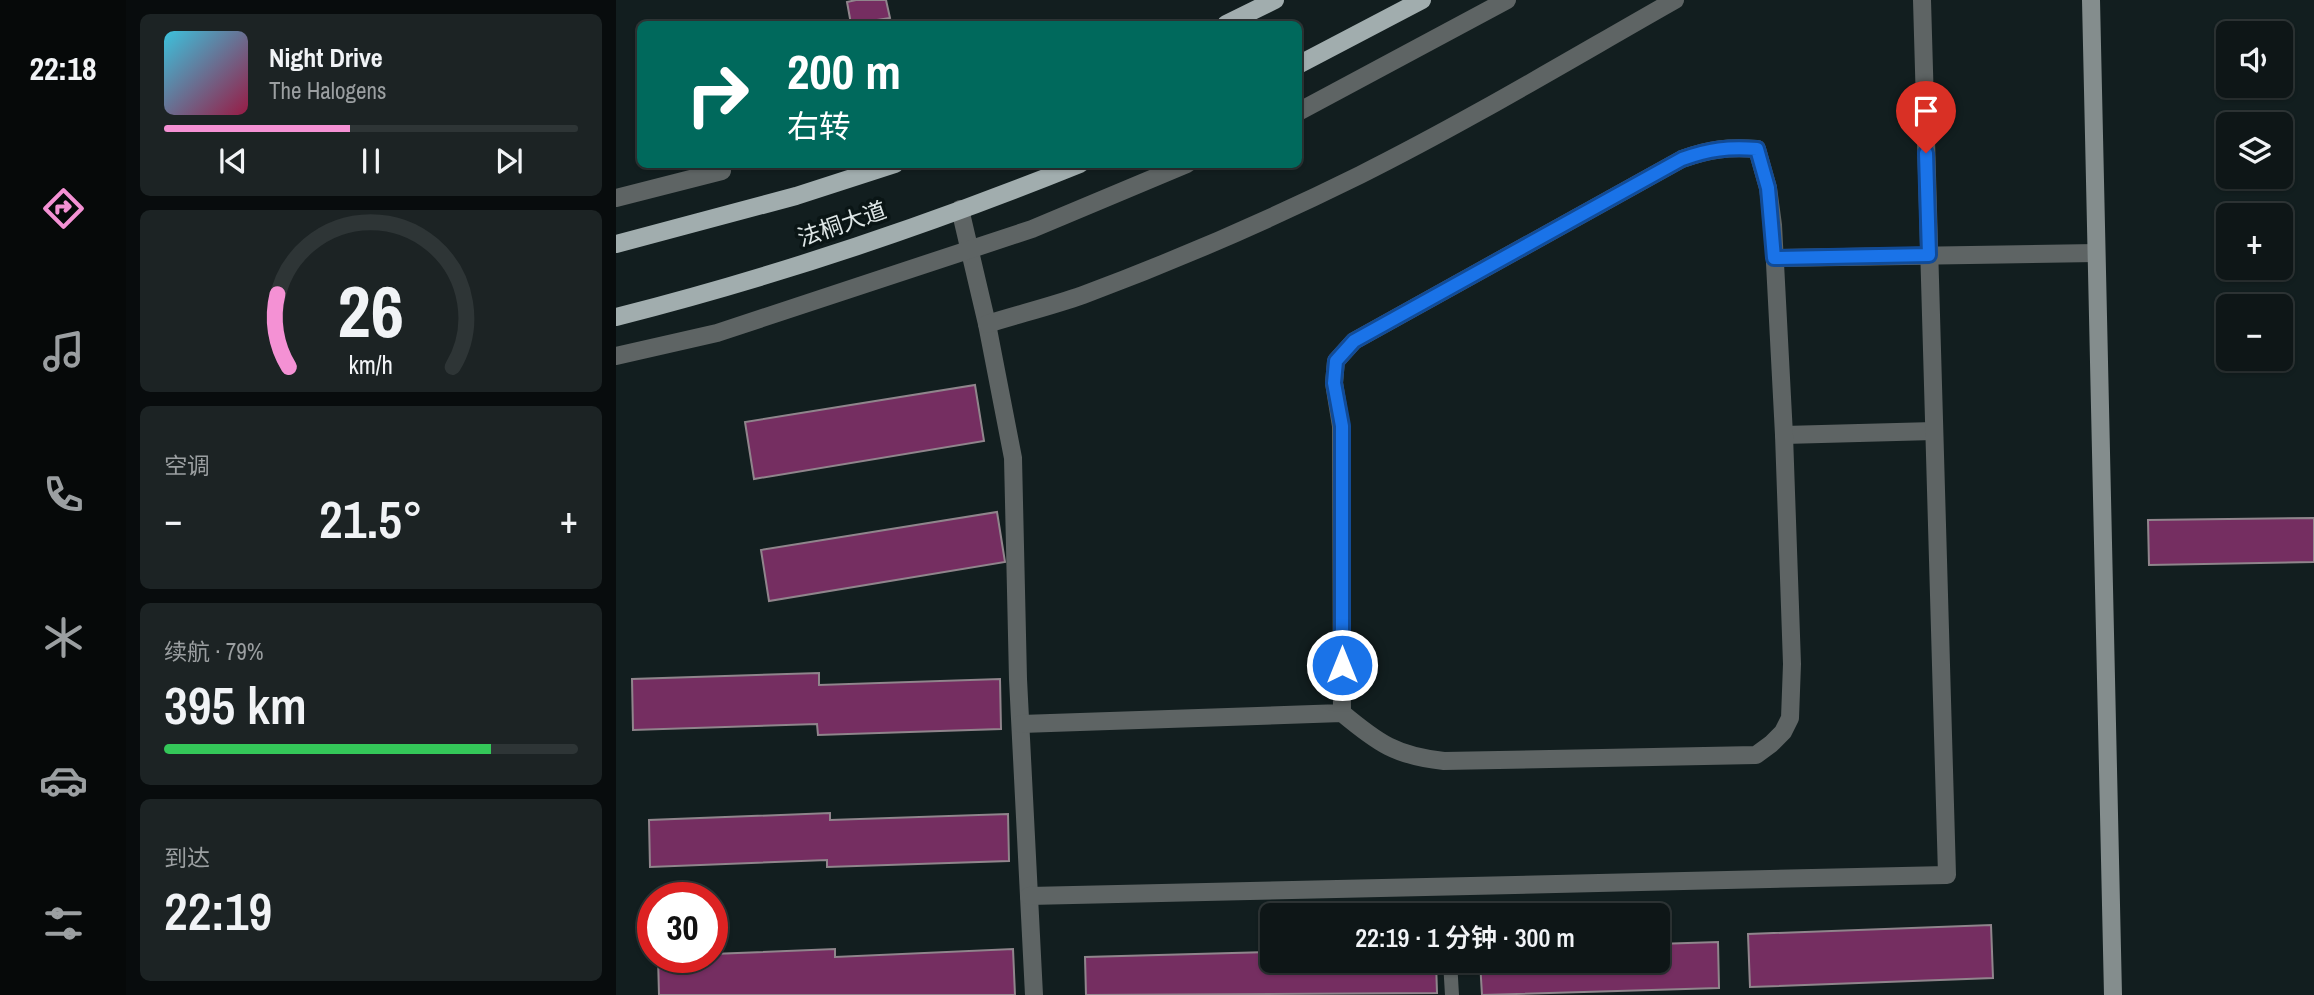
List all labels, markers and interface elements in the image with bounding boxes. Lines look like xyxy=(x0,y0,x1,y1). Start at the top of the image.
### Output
map controls xyxy=(2216,21,2293,371)
button: sound xyxy=(2216,21,2293,98)
text: 200 m xyxy=(787,38,901,104)
text: Night Drive xyxy=(269,40,383,75)
text: 22:18 xyxy=(29,47,97,90)
icon: right xyxy=(672,49,763,140)
text: The Halogens xyxy=(269,75,386,106)
pin xyxy=(1896,81,1956,153)
icon: arrive xyxy=(1907,92,1945,130)
text: 右转 xyxy=(787,105,851,148)
button: layers xyxy=(2216,112,2293,189)
icon: previous xyxy=(214,142,252,180)
icon: pause xyxy=(352,142,390,180)
icon: next xyxy=(490,142,528,180)
icon: directions xyxy=(39,184,88,233)
street label: 法桐大道 xyxy=(793,194,890,253)
button: + xyxy=(2216,203,2293,280)
text: 26 xyxy=(338,263,404,361)
button: − xyxy=(2216,294,2293,371)
icon: music xyxy=(39,327,88,376)
text: km/h xyxy=(349,348,393,382)
text: 空调 xyxy=(164,450,210,481)
icon: phone xyxy=(39,470,88,519)
text: 21.5° xyxy=(319,484,423,554)
text: − xyxy=(164,494,182,545)
text: + xyxy=(560,494,578,545)
icon: climate xyxy=(39,613,88,662)
position arrow xyxy=(1305,628,1379,702)
text: 续航 · 79% xyxy=(164,636,263,667)
text: 395 km xyxy=(164,670,307,740)
icon: car xyxy=(39,756,88,805)
text: 到达 xyxy=(164,842,210,873)
text: 22:19 xyxy=(164,876,272,946)
speed limit sign: 30 xyxy=(637,882,728,973)
icon: filters xyxy=(39,899,88,948)
text: 22:19 · 1 分钟 · 300 m xyxy=(1355,920,1575,955)

